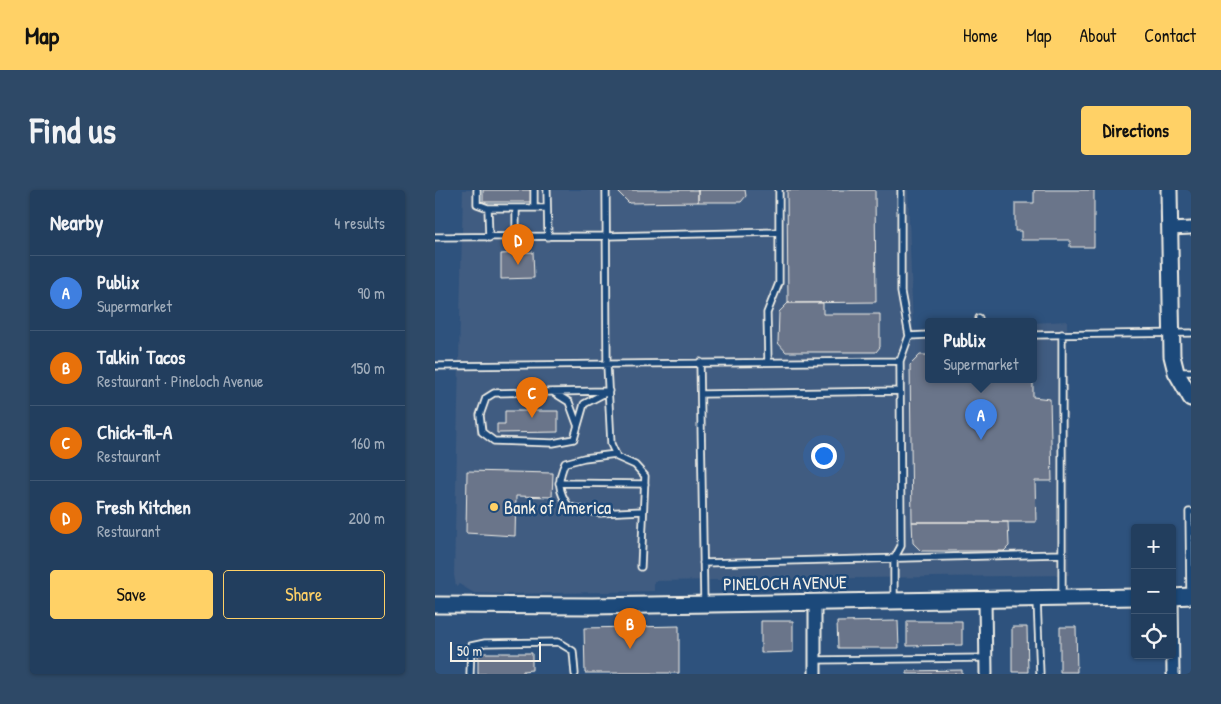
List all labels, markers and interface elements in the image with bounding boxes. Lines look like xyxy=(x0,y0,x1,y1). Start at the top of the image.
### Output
text: Map xyxy=(25,19,59,51)
text: Home xyxy=(963,23,998,48)
text: Map xyxy=(1026,23,1051,48)
text: About xyxy=(1079,23,1116,48)
text: Contact xyxy=(1144,23,1196,48)
button: Directions xyxy=(1081,106,1191,155)
text: Find us xyxy=(30,107,116,154)
text: Nearby xyxy=(50,208,103,237)
text: 4 results xyxy=(334,212,385,234)
pin: D xyxy=(502,224,534,265)
text: Publix xyxy=(97,269,139,295)
text: A xyxy=(62,282,70,304)
text: 90 m xyxy=(357,282,385,304)
text: Supermarket xyxy=(97,295,172,317)
popup xyxy=(925,318,1037,383)
text: Publix xyxy=(944,327,986,353)
text: Talkin' Tacos xyxy=(97,344,185,370)
text: Supermarket xyxy=(944,353,1018,375)
text: B xyxy=(62,357,70,379)
text: 150 m xyxy=(351,357,385,379)
text: Restaurant · Pineloch Avenue xyxy=(97,370,263,392)
pin: C xyxy=(516,377,548,418)
pin: A xyxy=(965,399,997,440)
text: Chick-fil-A xyxy=(97,419,172,445)
text: C xyxy=(62,432,70,454)
text: 160 m xyxy=(351,432,385,454)
your location xyxy=(811,443,837,469)
text: Restaurant xyxy=(97,445,160,467)
text: Fresh Kitchen xyxy=(97,494,191,520)
place label: Bank of America xyxy=(504,495,611,520)
marker: Bank of America xyxy=(488,501,500,513)
text: D xyxy=(62,507,70,529)
text: 200 m xyxy=(349,507,385,529)
text: Restaurant xyxy=(97,520,160,542)
map controls xyxy=(1131,524,1176,659)
button: + xyxy=(1131,524,1176,569)
street label: PINELOCH AVENUE xyxy=(723,569,847,597)
button: − xyxy=(1131,569,1176,614)
button: Save xyxy=(50,570,213,619)
button: Share xyxy=(223,570,385,619)
pin: B xyxy=(614,608,646,649)
button: locate xyxy=(1131,614,1176,659)
scale bar xyxy=(450,639,541,662)
text: 50 m xyxy=(457,641,482,660)

